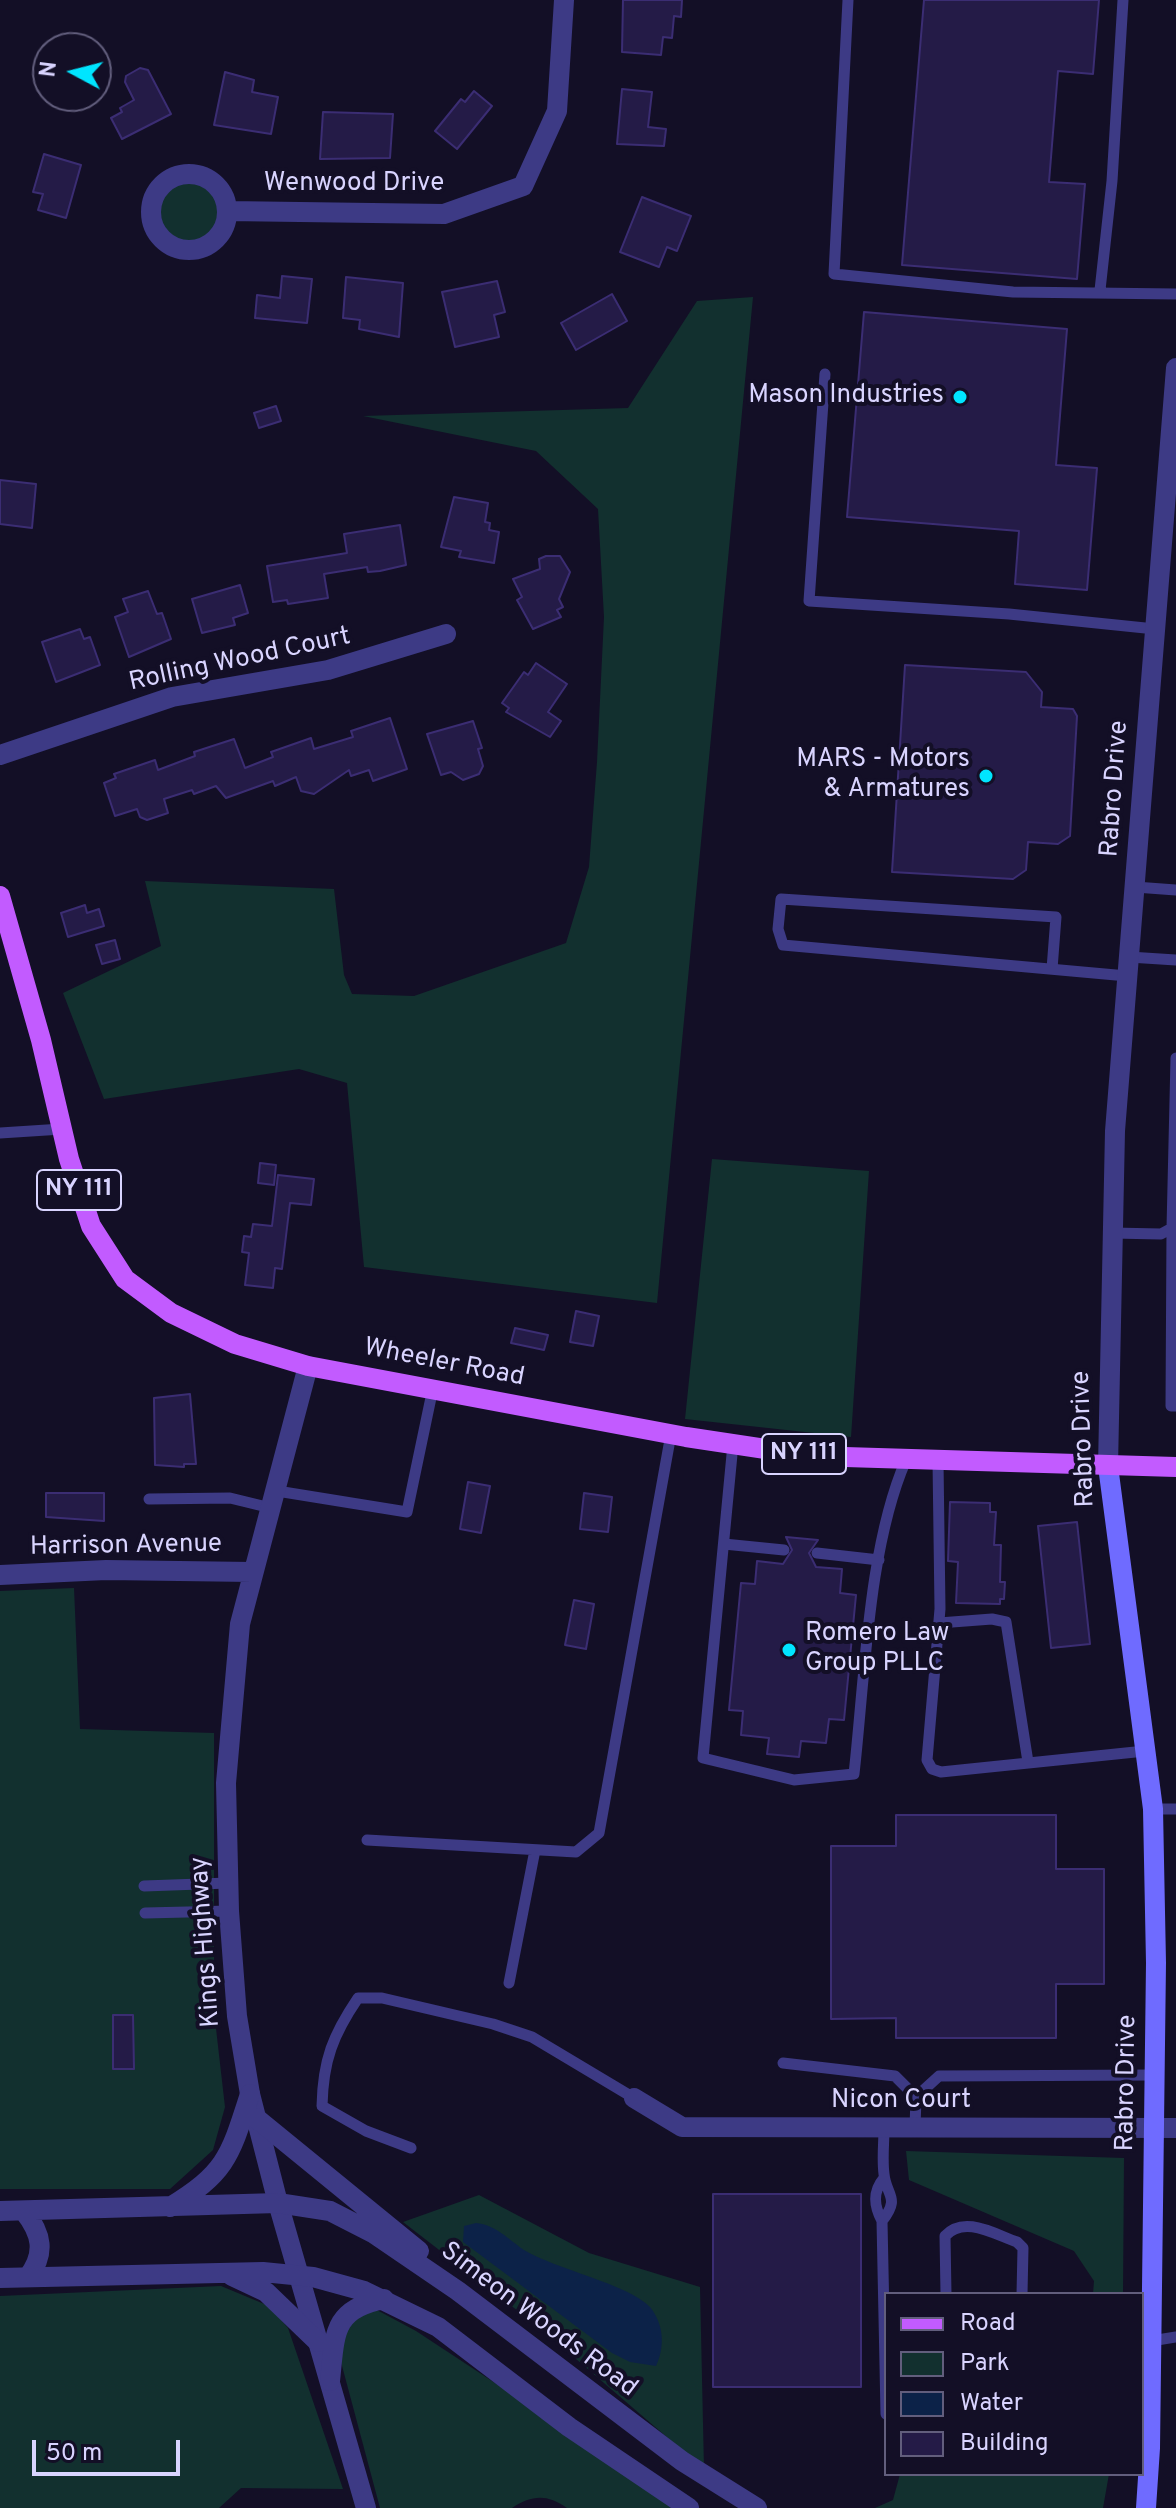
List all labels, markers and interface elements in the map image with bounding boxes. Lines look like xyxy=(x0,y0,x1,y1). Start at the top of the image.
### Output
north arrow xyxy=(32,32,112,112)
text: N xyxy=(35,60,64,79)
street label: Wenwood Drive xyxy=(264,169,444,201)
place label: Mason Industries xyxy=(748,381,944,413)
marker: Mason Industries xyxy=(951,388,969,406)
street label: Rolling Wood Court xyxy=(126,622,354,700)
street label: Rabro Drive xyxy=(1096,720,1136,858)
place label: MARS - Motors & Armatures xyxy=(796,745,970,806)
marker: MARS - Motors & Armatures xyxy=(977,767,995,785)
road number: NY 111 xyxy=(37,1170,121,1210)
street label: Wheeler Road xyxy=(361,1333,527,1395)
street label: Rabro Drive xyxy=(1067,1370,1103,1508)
road number: NY 111 xyxy=(762,1434,846,1474)
street label: Harrison Avenue xyxy=(30,1530,222,1564)
place label: Romero Law Group PLLC xyxy=(805,1619,949,1680)
marker: Romero Law Group PLLC xyxy=(780,1641,798,1659)
street label: Kings Highway xyxy=(185,1855,229,2029)
street label: Rabro Drive xyxy=(1111,2014,1145,2152)
street label: Nicon Court xyxy=(831,2086,971,2118)
street label: Simeon Woods Road xyxy=(433,2237,643,2405)
legend xyxy=(884,2292,1144,2476)
text: Road xyxy=(960,2309,1016,2339)
text: Park xyxy=(960,2349,1010,2379)
text: Water xyxy=(960,2389,1023,2419)
scale bar xyxy=(36,2424,184,2474)
text: Building xyxy=(960,2429,1049,2459)
text: 50 m xyxy=(46,2439,102,2469)

